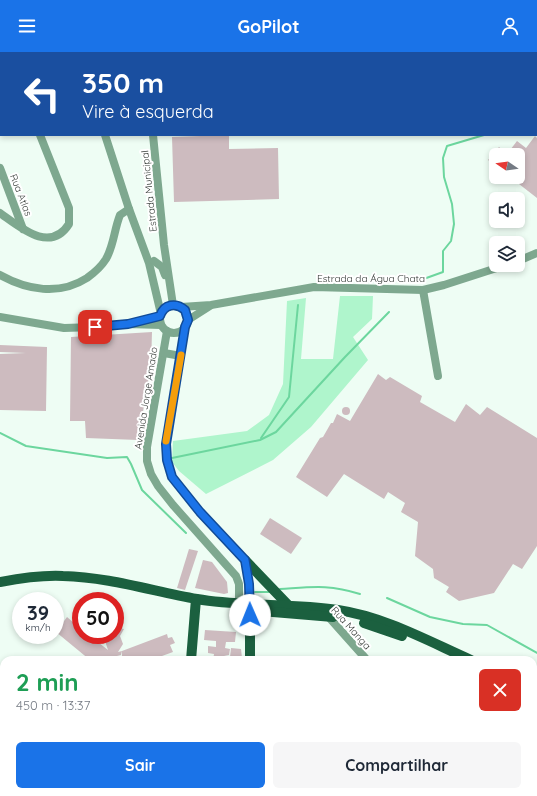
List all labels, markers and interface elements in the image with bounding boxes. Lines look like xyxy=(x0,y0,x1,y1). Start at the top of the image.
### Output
icon: menu xyxy=(16,15,38,37)
text: GoPilot xyxy=(237,15,300,38)
icon: person xyxy=(499,15,521,37)
text: 350 m xyxy=(82,65,164,100)
icon: left xyxy=(16,68,68,120)
text: Vire à esquerda xyxy=(82,100,214,123)
north arrow xyxy=(489,148,525,184)
map controls xyxy=(489,148,525,272)
street label: Estrada Municipal xyxy=(138,150,160,232)
street label: Rua Atlas xyxy=(7,172,35,218)
button: sound xyxy=(489,192,525,228)
button: layers xyxy=(489,236,525,272)
street label: Estrada da Água Chata xyxy=(317,272,425,285)
pin xyxy=(78,310,112,344)
icon: arrive xyxy=(84,316,106,338)
street label: Avenida Jorge Amado xyxy=(131,346,161,450)
speed limit sign: 50 xyxy=(72,592,124,644)
position arrow xyxy=(229,594,271,636)
text: 39 xyxy=(27,600,49,625)
street label: Rua Manga xyxy=(328,604,374,652)
text: km/h xyxy=(25,621,51,634)
text: 2 min xyxy=(16,667,78,697)
button: close xyxy=(479,669,521,711)
text: 450 m · 13:37 xyxy=(16,697,90,713)
button: Sair xyxy=(16,742,265,788)
button: Compartilhar xyxy=(273,742,521,788)

